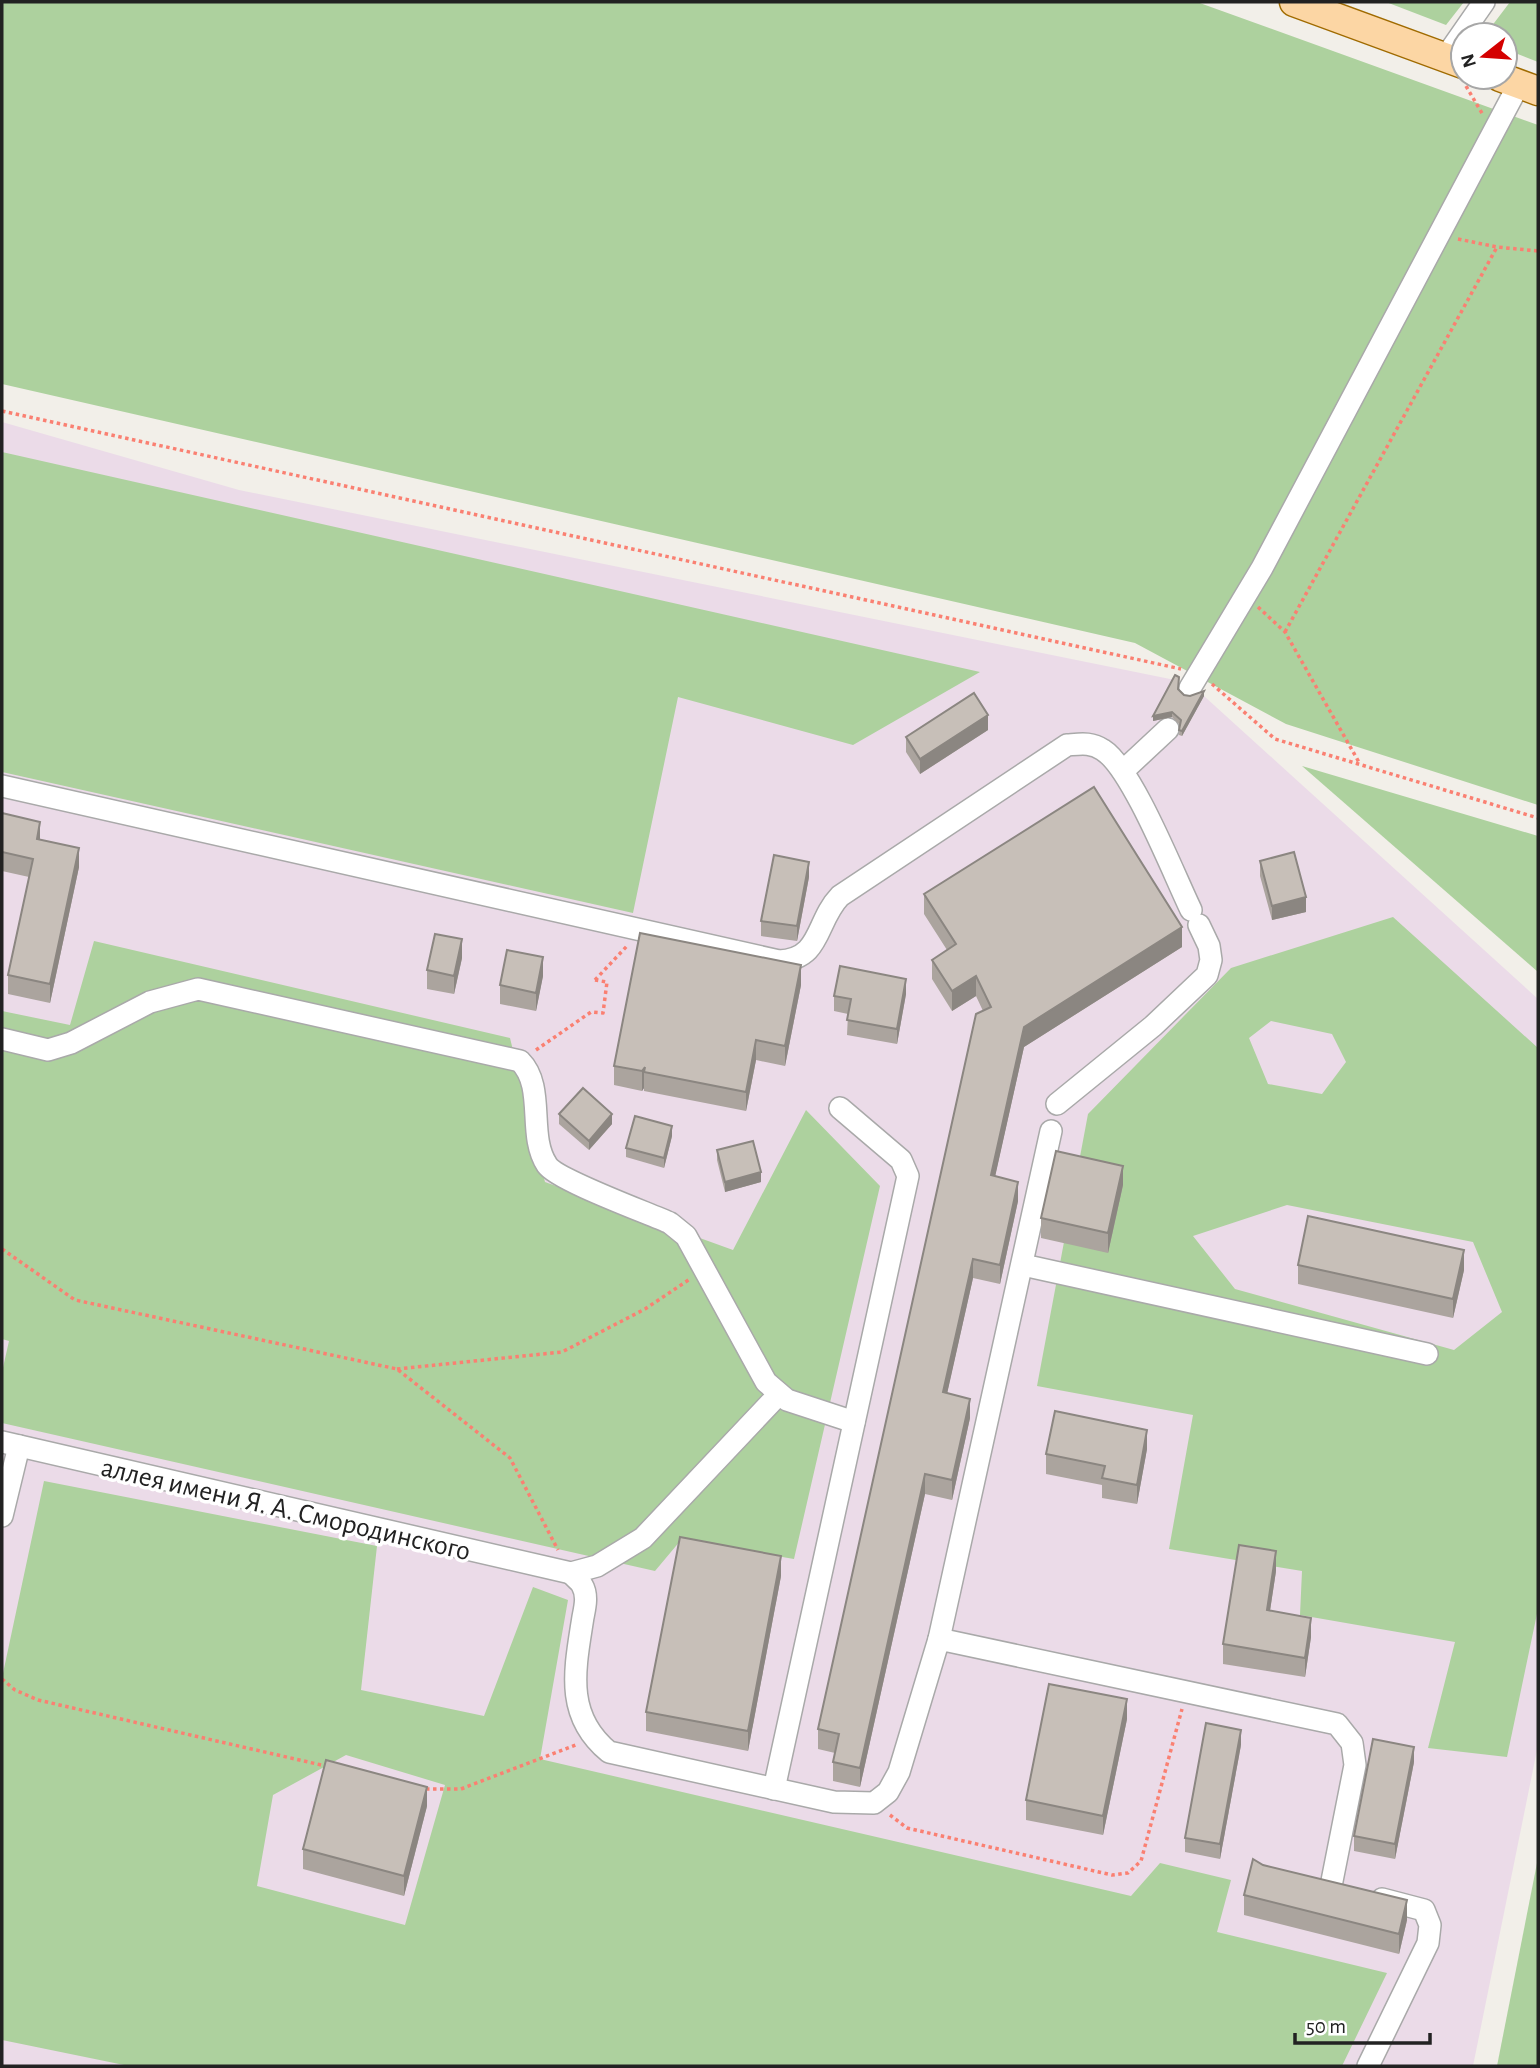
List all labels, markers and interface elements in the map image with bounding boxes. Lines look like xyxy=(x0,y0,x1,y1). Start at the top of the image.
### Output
north arrow xyxy=(1449,21,1519,91)
text: N xyxy=(1458,51,1480,70)
street label: аллея имени Я. А. Смородинского xyxy=(98,1454,473,1566)
scale bar xyxy=(1295,2002,1430,2046)
text: 50 m xyxy=(1306,2016,1346,2037)

